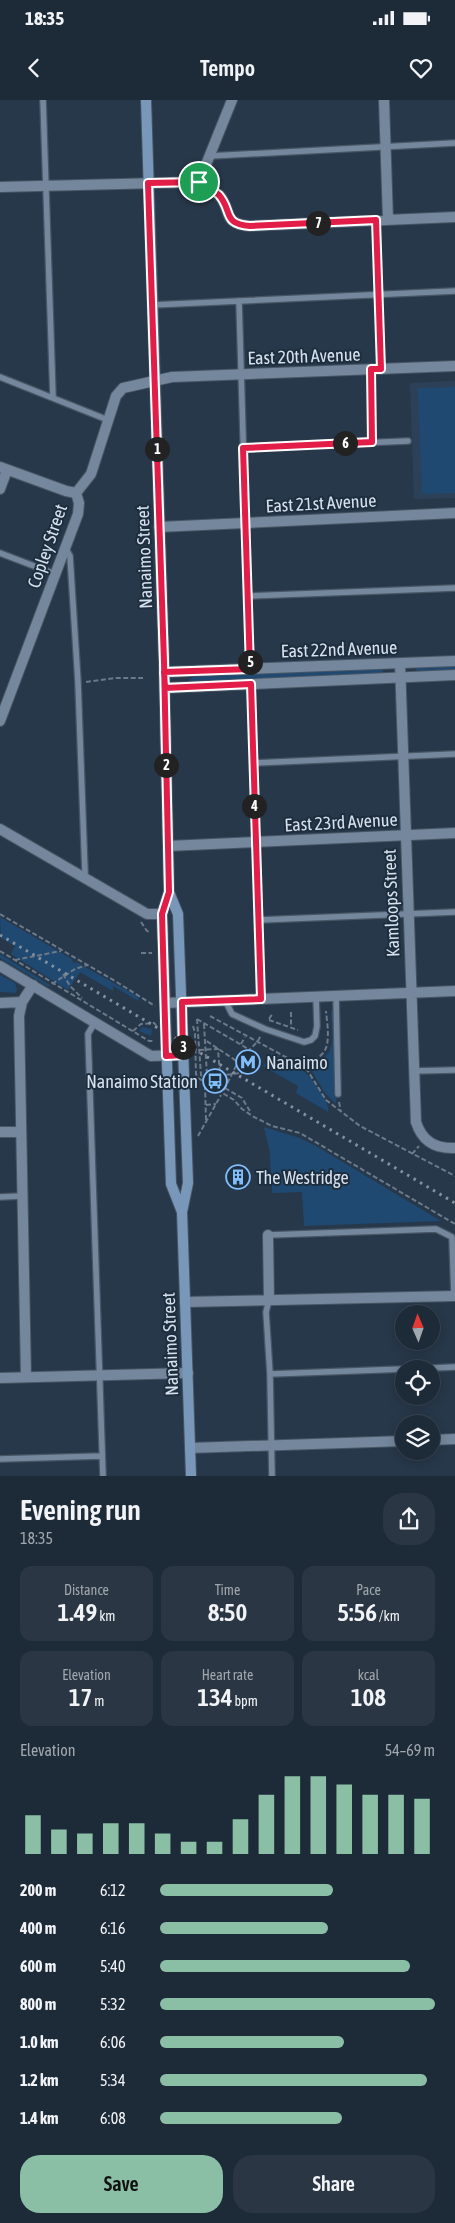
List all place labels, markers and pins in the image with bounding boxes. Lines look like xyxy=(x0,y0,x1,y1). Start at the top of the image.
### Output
pin xyxy=(178,161,220,203)
pin: 7 xyxy=(306,210,330,236)
pin: 6 xyxy=(332,430,358,456)
pin: 1 xyxy=(144,436,170,462)
pin: 5 xyxy=(238,650,262,674)
pin: 2 xyxy=(154,752,178,778)
pin: 4 xyxy=(242,794,266,818)
pin: 3 xyxy=(170,1034,196,1060)
metro station icon: Nanaimo xyxy=(235,1049,261,1075)
place label: Nanaimo xyxy=(266,1052,328,1073)
bus stop icon: Nanaimo Station xyxy=(202,1068,228,1094)
place label: Nanaimo Station xyxy=(86,1071,198,1092)
building icon: The Westridge xyxy=(225,1164,251,1190)
place label: The Westridge xyxy=(256,1167,349,1188)

